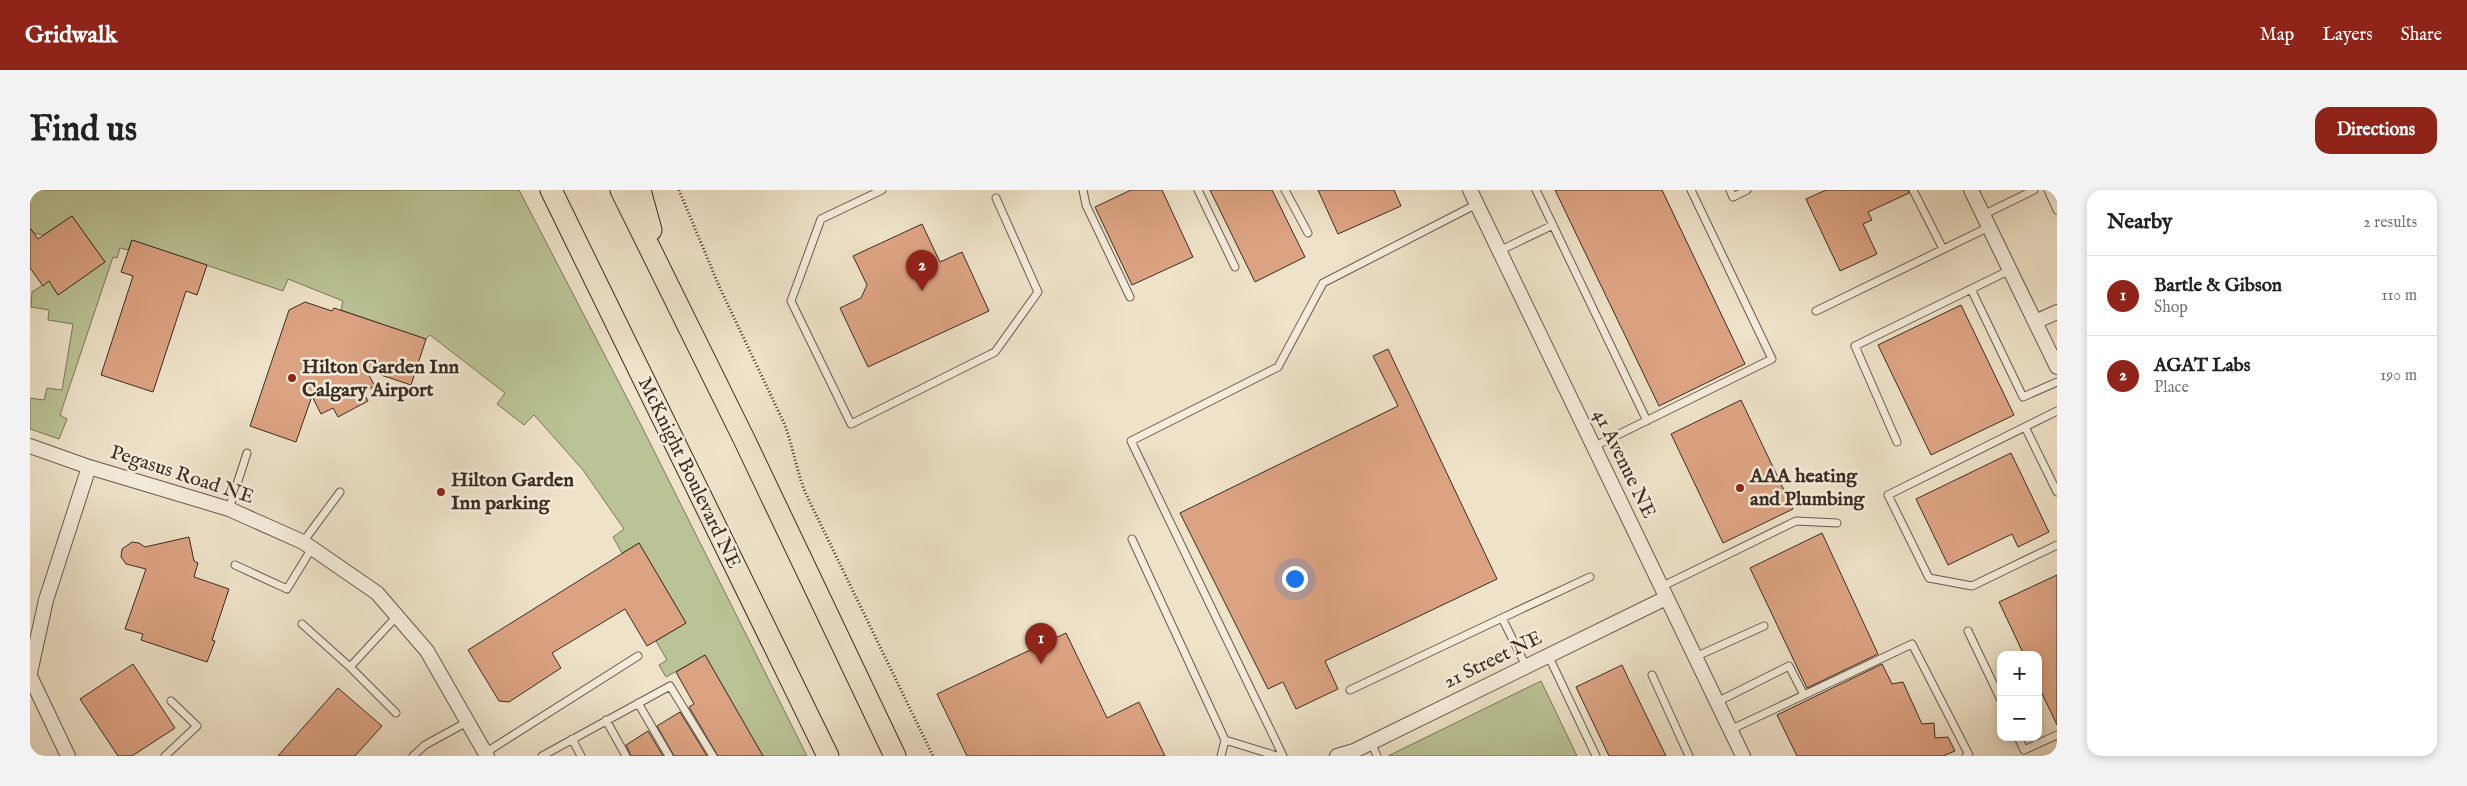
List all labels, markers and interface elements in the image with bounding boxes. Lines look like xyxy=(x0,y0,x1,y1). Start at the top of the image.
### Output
text: Gridwalk xyxy=(25,20,117,51)
text: Map xyxy=(2260,24,2294,47)
text: Layers xyxy=(2322,24,2373,47)
text: Share xyxy=(2401,24,2442,47)
button: Directions xyxy=(2315,107,2437,154)
text: Find us xyxy=(30,108,137,153)
text: Nearby xyxy=(2107,209,2172,236)
text: 2 results xyxy=(2363,213,2417,233)
pin: 2 xyxy=(906,250,938,291)
text: Bartle & Gibson xyxy=(2154,274,2282,298)
text: 1 xyxy=(2120,286,2126,306)
text: 110 m xyxy=(2381,286,2417,306)
text: Shop xyxy=(2154,298,2188,318)
text: AGAT Labs xyxy=(2154,354,2250,378)
place label: Hilton Garden Inn Calgary Airport xyxy=(302,355,460,403)
text: 2 xyxy=(2119,366,2127,386)
text: 190 m xyxy=(2380,366,2417,386)
marker: Hilton Garden Inn Calgary Airport xyxy=(286,372,298,384)
street label: McKnight Boulevard NE xyxy=(632,373,746,573)
text: Place xyxy=(2154,378,2189,398)
street label: 41 Avenue NE xyxy=(1587,405,1661,523)
street label: Pegasus Road NE xyxy=(107,440,257,510)
place label: AAA heating and Plumbing xyxy=(1749,464,1866,512)
place label: Hilton Garden Inn parking xyxy=(451,468,574,516)
marker: AAA heating and Plumbing xyxy=(1734,482,1746,494)
marker: Hilton Garden Inn parking xyxy=(435,486,447,498)
your location xyxy=(1282,566,1308,592)
pin: 1 xyxy=(1025,623,1057,664)
street label: 21 Street NE xyxy=(1440,625,1546,695)
map controls xyxy=(1997,651,2042,741)
button: + xyxy=(1997,651,2042,696)
button: − xyxy=(1997,696,2042,741)

